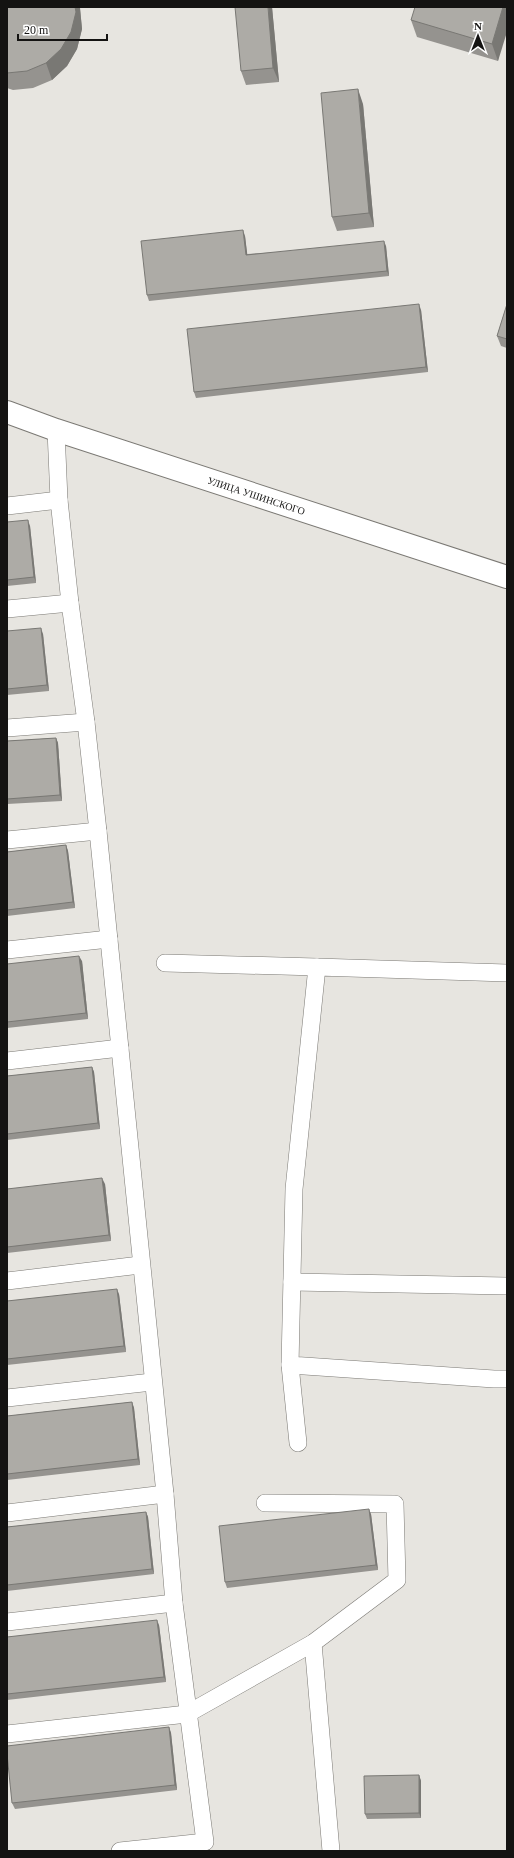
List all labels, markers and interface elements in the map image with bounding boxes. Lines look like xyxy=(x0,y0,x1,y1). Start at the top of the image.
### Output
scale bar xyxy=(18,16,107,42)
north arrow xyxy=(458,16,498,56)
text: N xyxy=(474,20,482,32)
text: 20 m xyxy=(24,23,49,37)
street label: УЛИЦА УШИНСКОГО xyxy=(206,474,306,516)

